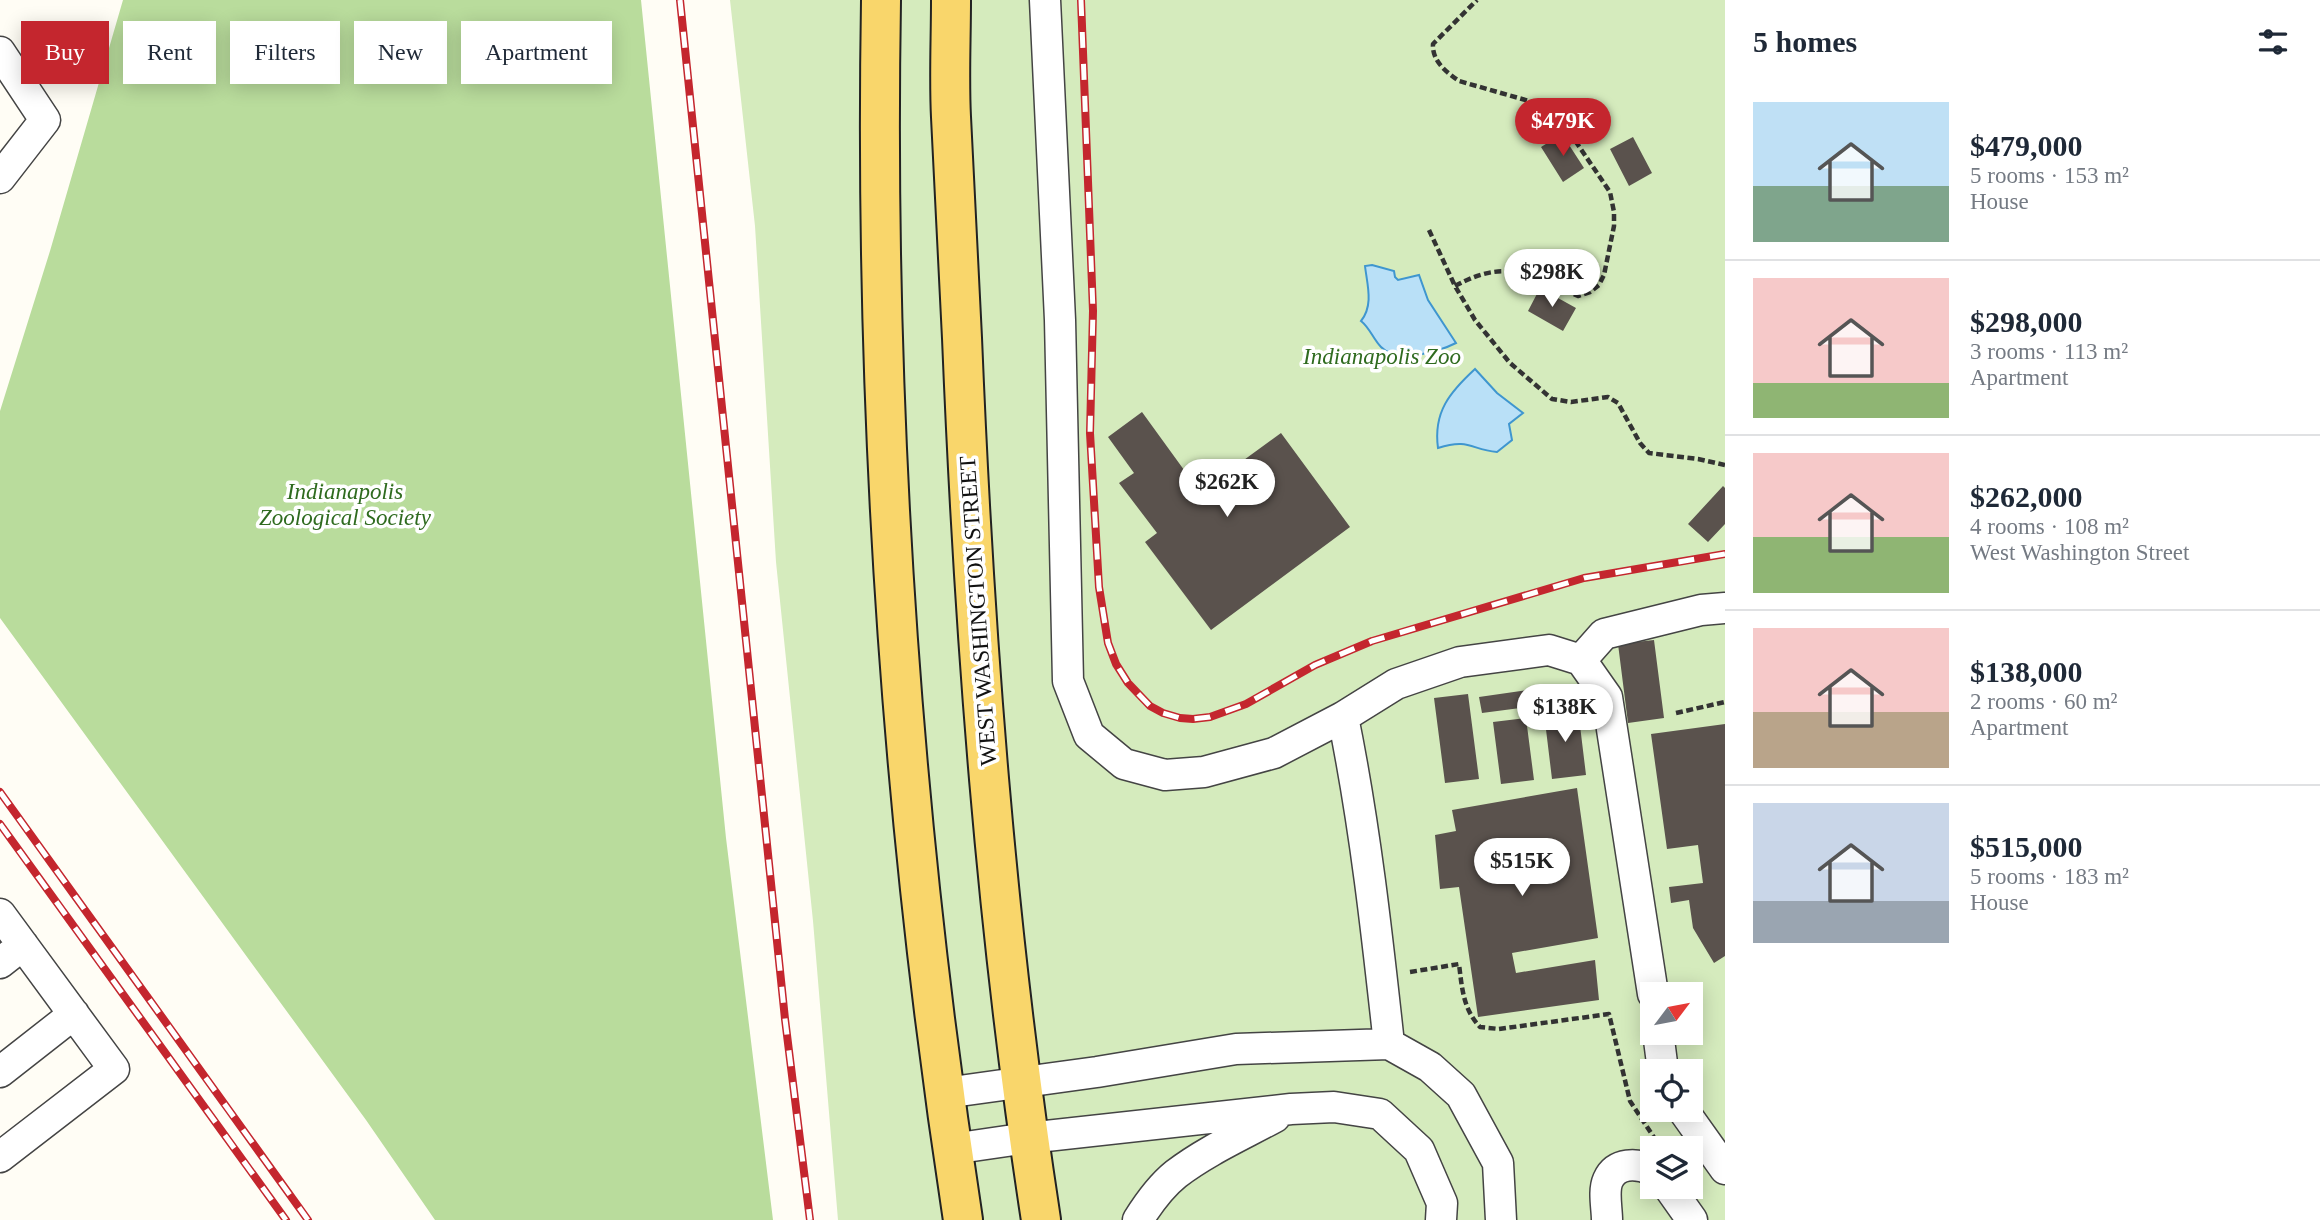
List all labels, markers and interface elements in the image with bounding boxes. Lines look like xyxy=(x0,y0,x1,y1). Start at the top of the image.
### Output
chip: Buy xyxy=(21,21,109,84)
chip: Rent xyxy=(123,21,216,84)
chip: Filters xyxy=(230,21,340,84)
chip: New xyxy=(354,21,447,84)
chip: Apartment xyxy=(461,21,612,84)
icon: filters xyxy=(2254,23,2292,61)
text: 5 homes xyxy=(1753,25,1857,58)
pin: $479K xyxy=(1514,99,1612,158)
text: $479K xyxy=(1531,108,1595,133)
text: $479,000 xyxy=(1970,129,2083,162)
icon: home xyxy=(1809,130,1893,214)
text: 5 rooms · 153 m² xyxy=(1970,163,2129,188)
text: House xyxy=(1970,189,2029,214)
pin: $298K xyxy=(1503,250,1601,309)
text: $298K xyxy=(1520,259,1584,284)
text: $298,000 xyxy=(1970,305,2083,338)
icon: home xyxy=(1809,306,1893,390)
text: 3 rooms · 113 m² xyxy=(1970,339,2128,364)
park label: Indianapolis Zoo xyxy=(1302,344,1461,369)
text: Apartment xyxy=(1970,365,2068,390)
street label: WEST WASHINGTON STREET xyxy=(955,455,1001,767)
pin: $262K xyxy=(1178,460,1276,519)
text: $262K xyxy=(1195,469,1259,494)
park label: Indianapolis Zoological Society xyxy=(259,479,432,530)
text: $262,000 xyxy=(1970,480,2083,513)
icon: home xyxy=(1809,481,1893,565)
text: 4 rooms · 108 m² xyxy=(1970,514,2129,539)
text: West Washington Street xyxy=(1970,540,2189,565)
text: $138,000 xyxy=(1970,655,2083,688)
icon: home xyxy=(1809,656,1893,740)
pin: $138K xyxy=(1516,684,1614,744)
text: 2 rooms · 60 m² xyxy=(1970,689,2117,714)
text: $138K xyxy=(1533,694,1597,719)
text: Apartment xyxy=(1970,715,2068,740)
text: $515,000 xyxy=(1970,830,2083,863)
icon: home xyxy=(1809,831,1893,915)
pin: $515K xyxy=(1473,838,1571,898)
text: $515K xyxy=(1490,848,1554,873)
text: 5 rooms · 183 m² xyxy=(1970,864,2129,889)
text: House xyxy=(1970,890,2029,915)
north arrow xyxy=(1640,982,1703,1045)
map controls xyxy=(1640,982,1703,1199)
button: locate xyxy=(1640,1059,1703,1122)
button: layers xyxy=(1640,1136,1703,1199)

